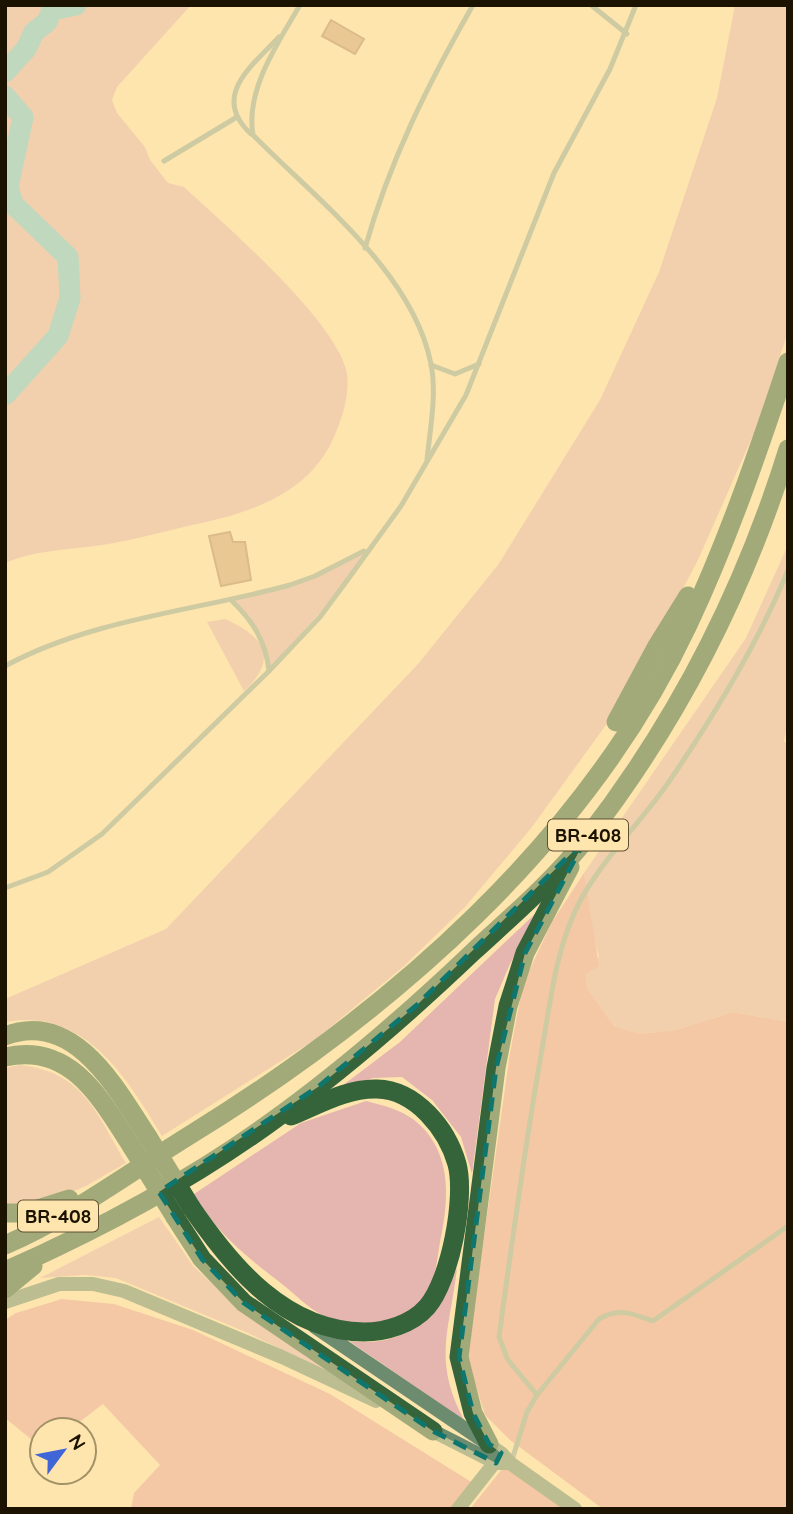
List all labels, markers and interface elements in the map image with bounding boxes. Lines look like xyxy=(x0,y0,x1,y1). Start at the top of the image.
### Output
road number: BR-408 xyxy=(548,820,628,850)
road number: BR-408 xyxy=(18,1200,98,1232)
north arrow xyxy=(28,1416,98,1486)
text: N xyxy=(64,1430,91,1454)

